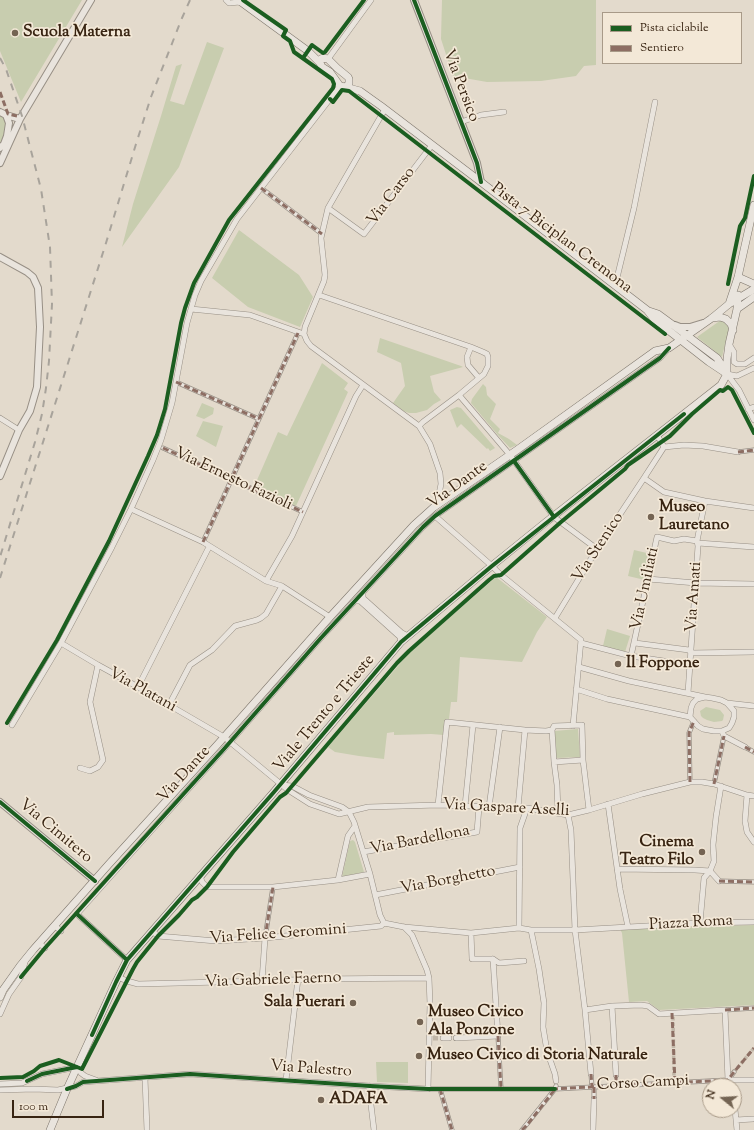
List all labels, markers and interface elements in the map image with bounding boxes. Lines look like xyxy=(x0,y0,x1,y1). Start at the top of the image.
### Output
legend xyxy=(602,12,742,64)
text: Pista ciclabile xyxy=(640,19,709,37)
place label: Scuola Materna xyxy=(23,23,131,43)
marker: Scuola Materna xyxy=(10,28,20,38)
text: Sentiero xyxy=(640,39,684,57)
street label: Via Persico xyxy=(437,47,483,125)
street label: Via Carso xyxy=(364,164,420,230)
street label: Pista 7 Biciplan Cremona xyxy=(487,180,635,298)
street label: Via Ernesto Fazioli xyxy=(171,444,295,516)
street label: Via Dante xyxy=(424,458,492,514)
place label: Museo Lauretano xyxy=(659,498,729,536)
street label: Via Stenico xyxy=(569,509,629,587)
marker: Museo Lauretano xyxy=(646,512,656,522)
street label: Via Umiliati xyxy=(628,546,664,632)
street label: Via Amati xyxy=(683,561,707,633)
street label: Viale Trento e Trieste xyxy=(270,651,380,777)
place label: Il Foppone xyxy=(626,654,699,674)
marker: Il Foppone xyxy=(613,659,623,669)
street label: Via Platani xyxy=(105,664,179,718)
street label: Via Dante xyxy=(155,743,215,807)
street label: Via Cimitero xyxy=(14,796,96,868)
street label: Via Gaspare Aselli xyxy=(442,796,570,822)
street label: Via Bardellona xyxy=(369,822,471,860)
place label: Cinema Teatro Filo xyxy=(620,833,694,871)
marker: Cinema Teatro Filo xyxy=(697,847,707,857)
street label: Via Borghetto xyxy=(399,862,497,900)
street label: Piazza Roma xyxy=(649,912,733,936)
street label: Via Felice Geromini xyxy=(209,921,347,949)
street label: Via Gabriele Faerno xyxy=(204,969,342,993)
place label: Sala Puerari xyxy=(264,993,345,1013)
marker: Sala Puerari xyxy=(348,998,358,1008)
place label: Museo Civico Ala Ponzone xyxy=(428,1003,524,1041)
marker: Museo Civico Ala Ponzone xyxy=(415,1017,425,1027)
place label: Museo Civico di Storia Naturale xyxy=(427,1046,648,1066)
marker: Museo Civico di Storia Naturale xyxy=(414,1051,424,1061)
street label: Via Palestro xyxy=(270,1058,352,1082)
street label: Corso Campi xyxy=(596,1072,690,1096)
north arrow xyxy=(702,1078,742,1118)
text: N xyxy=(703,1088,721,1101)
place label: ADAFA xyxy=(329,1090,388,1110)
scale bar xyxy=(14,1092,106,1118)
marker: ADAFA xyxy=(316,1095,326,1105)
text: 100 m xyxy=(19,1098,48,1116)

